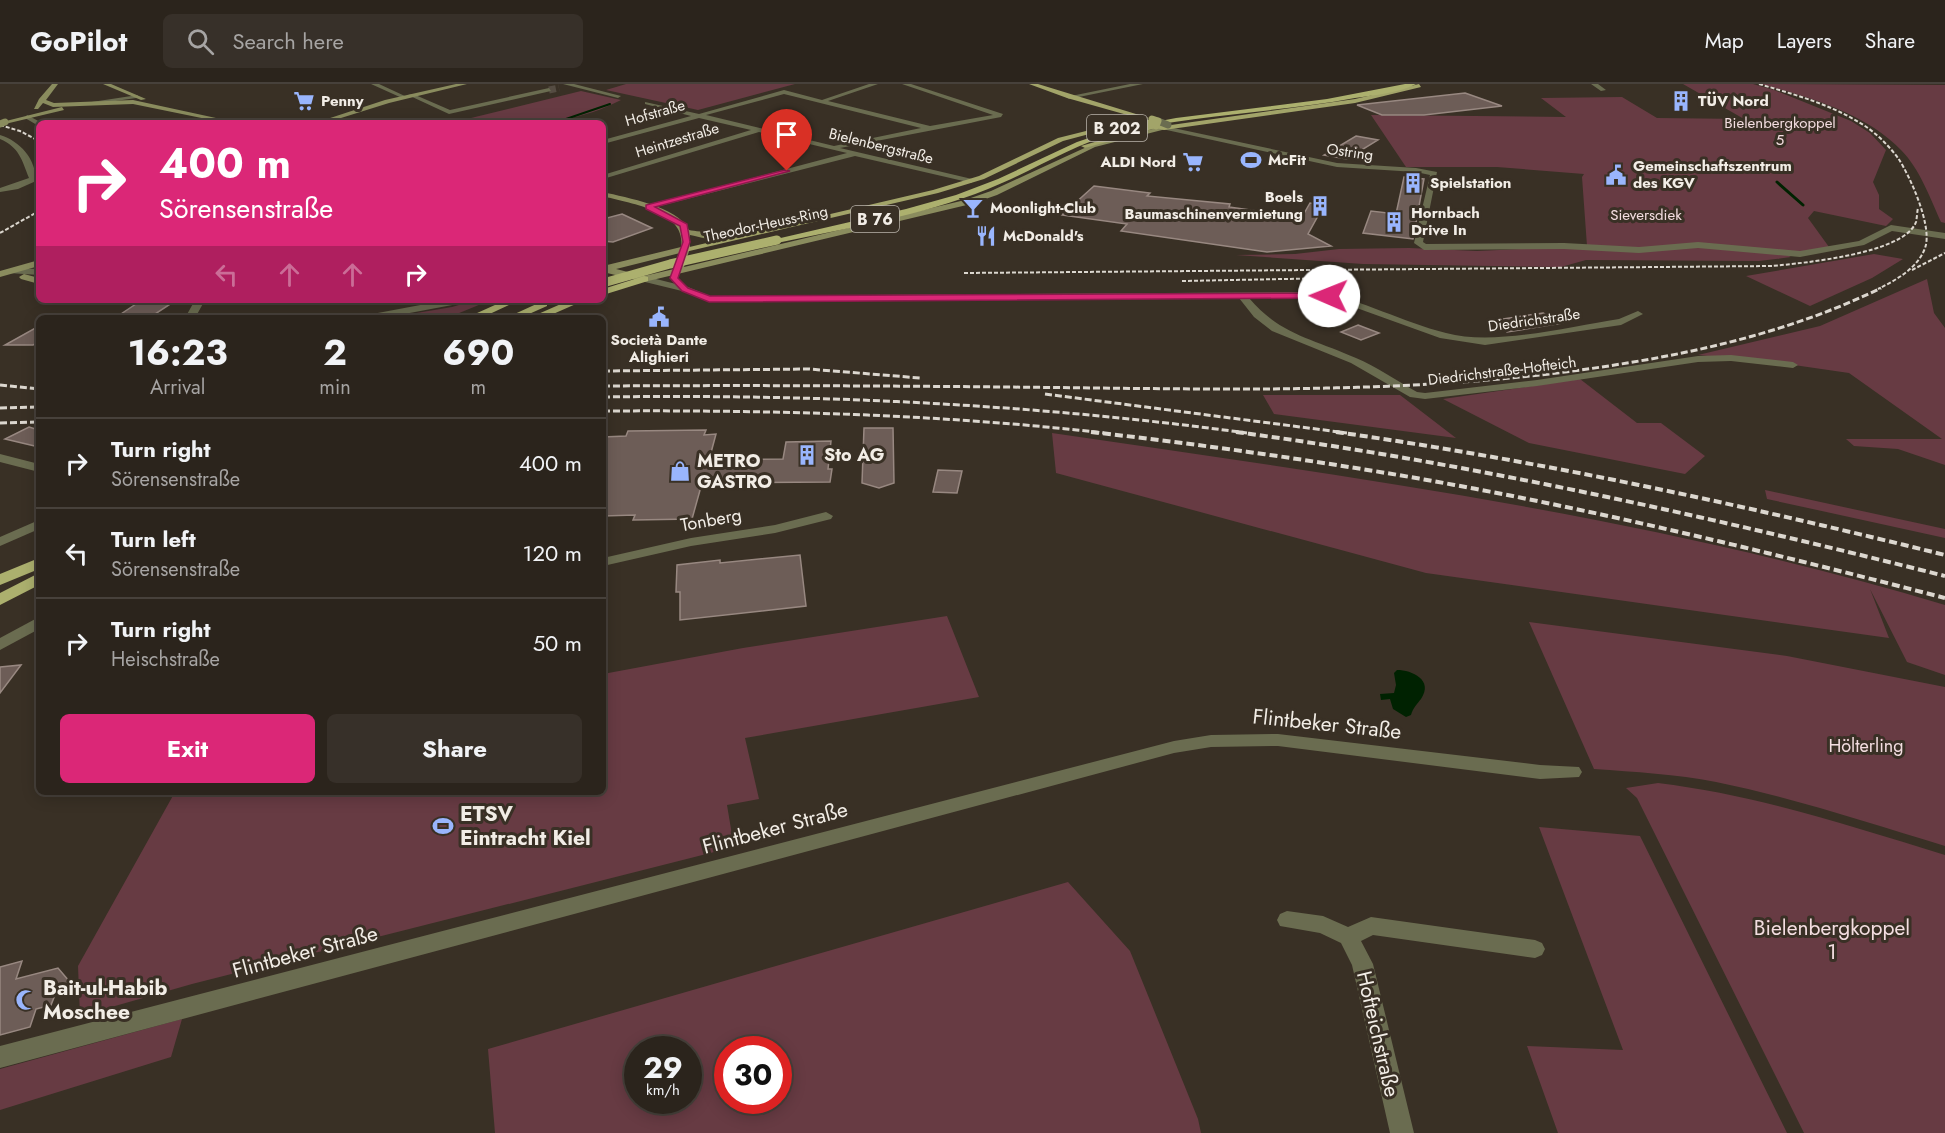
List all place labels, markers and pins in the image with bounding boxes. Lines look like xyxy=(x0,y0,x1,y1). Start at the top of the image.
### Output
supermarket icon: Penny xyxy=(292,89,316,113)
building icon: TÜV Nord xyxy=(1669,89,1693,113)
place label: Penny xyxy=(321,90,364,112)
place label: TÜV Nord xyxy=(1698,90,1769,112)
pin xyxy=(761,109,812,171)
sports icon: McFit xyxy=(1239,148,1263,172)
place label: McFit xyxy=(1268,149,1306,171)
supermarket icon: ALDI Nord xyxy=(1181,150,1205,174)
place label: ALDI Nord xyxy=(1100,151,1176,173)
place label: Gemeinschaftszentrum des KGV xyxy=(1633,155,1792,194)
public building icon: Gemeinschaftszentrum des KGV xyxy=(1604,163,1628,187)
building icon: Spielstation xyxy=(1401,171,1425,195)
place label: Spielstation xyxy=(1430,172,1512,194)
place label: Boels Baumaschinenvermietung xyxy=(1125,186,1303,225)
building icon: Boels Baumaschinenvermietung xyxy=(1308,194,1332,218)
bar icon: Moonlight-Club xyxy=(961,196,985,220)
place label: Moonlight-Club xyxy=(990,197,1096,219)
place label: Hornbach Drive In xyxy=(1411,202,1480,241)
building icon: Hornbach Drive In xyxy=(1382,210,1406,234)
restaurant icon: McDonald's xyxy=(974,224,998,248)
place label: McDonald's xyxy=(1003,225,1084,247)
public building icon: Società Dante Alighieri xyxy=(647,305,671,329)
place label: Società Dante Alighieri xyxy=(611,329,708,368)
place label: Sto AG xyxy=(824,442,885,468)
building icon: Sto AG xyxy=(795,443,819,467)
place label: METRO GASTRO xyxy=(697,448,772,495)
shop icon: METRO GASTRO xyxy=(668,459,692,483)
place label: ETSV Eintracht Kiel xyxy=(460,799,591,853)
sports icon: ETSV Eintracht Kiel xyxy=(431,814,455,838)
place label: Bait-ul-Habib Moschee xyxy=(43,973,167,1027)
mosque icon: Bait-ul-Habib Moschee xyxy=(14,988,38,1012)

